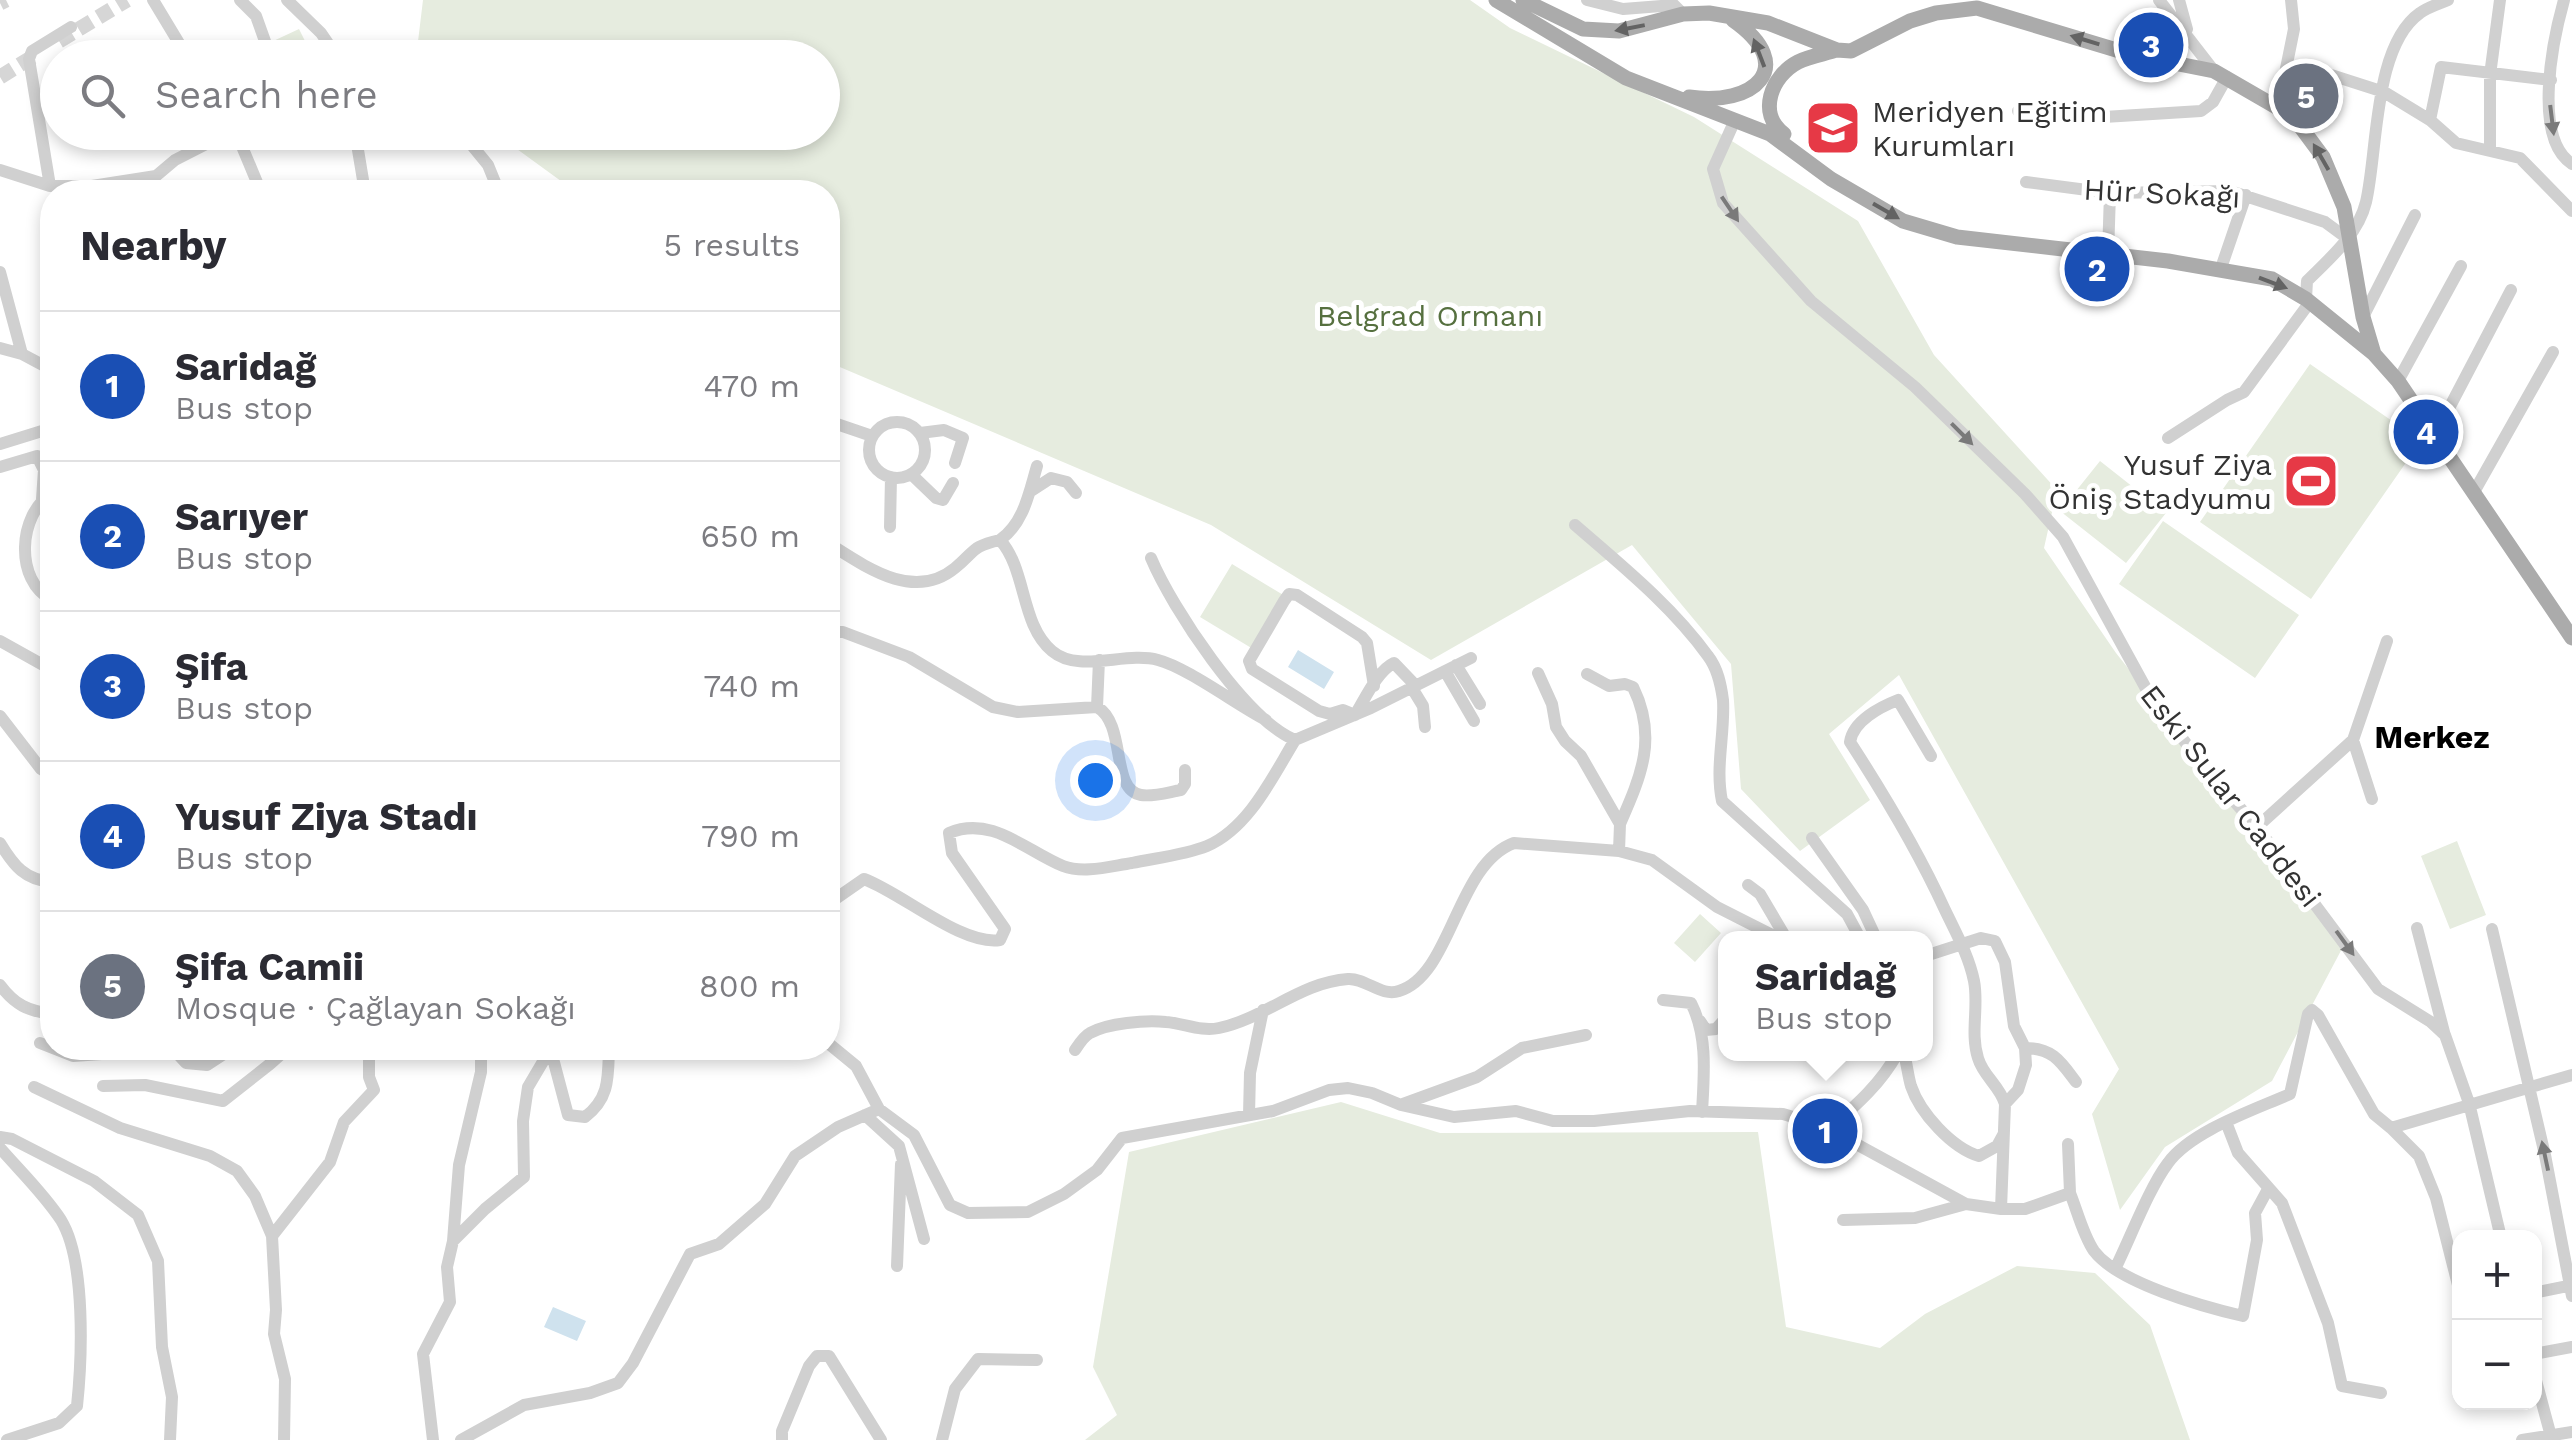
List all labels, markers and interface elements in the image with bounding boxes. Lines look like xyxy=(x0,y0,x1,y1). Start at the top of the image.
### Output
pin: 3 xyxy=(2118,8,2184,82)
one-way arrow xyxy=(1614,20,1645,36)
one-way arrow xyxy=(2069,32,2100,47)
one-way arrow xyxy=(1751,38,1766,68)
search box xyxy=(40,40,840,150)
pin: 5 xyxy=(2274,58,2338,134)
icon: search xyxy=(75,68,130,123)
text: Search here xyxy=(155,73,378,117)
place label: Meridyen Eğitim Kurumları xyxy=(1872,94,2108,163)
school or university icon: Meridyen Eğitim Kurumları xyxy=(1803,98,1863,158)
one-way arrow xyxy=(2544,104,2560,136)
one-way arrow xyxy=(2313,143,2330,171)
street label: Hür Sokağı xyxy=(2083,171,2241,215)
one-way arrow xyxy=(1721,195,1739,222)
one-way arrow xyxy=(1872,202,1900,219)
text: Nearby xyxy=(80,221,227,270)
text: 5 results xyxy=(663,226,800,264)
pin: 2 xyxy=(2064,232,2130,306)
one-way arrow xyxy=(2258,276,2288,291)
park label: Belgrad Ormanı xyxy=(1317,298,1543,333)
text: Saridağ xyxy=(175,345,316,389)
text: 1 xyxy=(106,367,119,405)
text: 470 m xyxy=(703,367,800,405)
text: Bus stop xyxy=(175,389,313,427)
pin: 4 xyxy=(2394,394,2458,470)
one-way arrow xyxy=(1950,422,1974,446)
place label: Yusuf Ziya Öniş Stadyumu xyxy=(2048,447,2272,516)
sports icon: Yusuf Ziya Öniş Stadyumu xyxy=(2281,451,2341,511)
text: Sarıyer xyxy=(175,495,308,539)
text: 2 xyxy=(103,517,122,555)
text: 650 m xyxy=(701,517,800,555)
text: Bus stop xyxy=(175,539,313,577)
text: Şifa xyxy=(175,645,248,689)
text: 3 xyxy=(103,667,122,705)
text: 740 m xyxy=(703,667,800,705)
street label: Eski Sular Caddesi xyxy=(2133,678,2329,914)
text: Bus stop xyxy=(175,689,313,727)
district label: Merkez xyxy=(2374,718,2490,756)
your location xyxy=(1070,755,1121,806)
text: Yusuf Ziya Stadı xyxy=(175,795,478,839)
text: 4 xyxy=(102,817,123,855)
text: 790 m xyxy=(701,817,800,855)
text: Bus stop xyxy=(175,839,313,877)
one-way arrow xyxy=(2334,930,2354,956)
popup xyxy=(1718,931,1933,1061)
text: Şifa Camii xyxy=(175,945,364,989)
text: Saridağ xyxy=(1755,955,1896,999)
text: 5 xyxy=(103,967,122,1005)
text: 800 m xyxy=(699,967,800,1005)
text: Mosque · Çağlayan Sokağı xyxy=(175,989,576,1027)
text: Bus stop xyxy=(1755,999,1893,1037)
pin: 1 xyxy=(1792,1094,1858,1168)
one-way arrow xyxy=(2536,1140,2552,1171)
map controls xyxy=(2452,1230,2542,1410)
button: + xyxy=(2452,1230,2542,1320)
button: − xyxy=(2452,1320,2542,1410)

